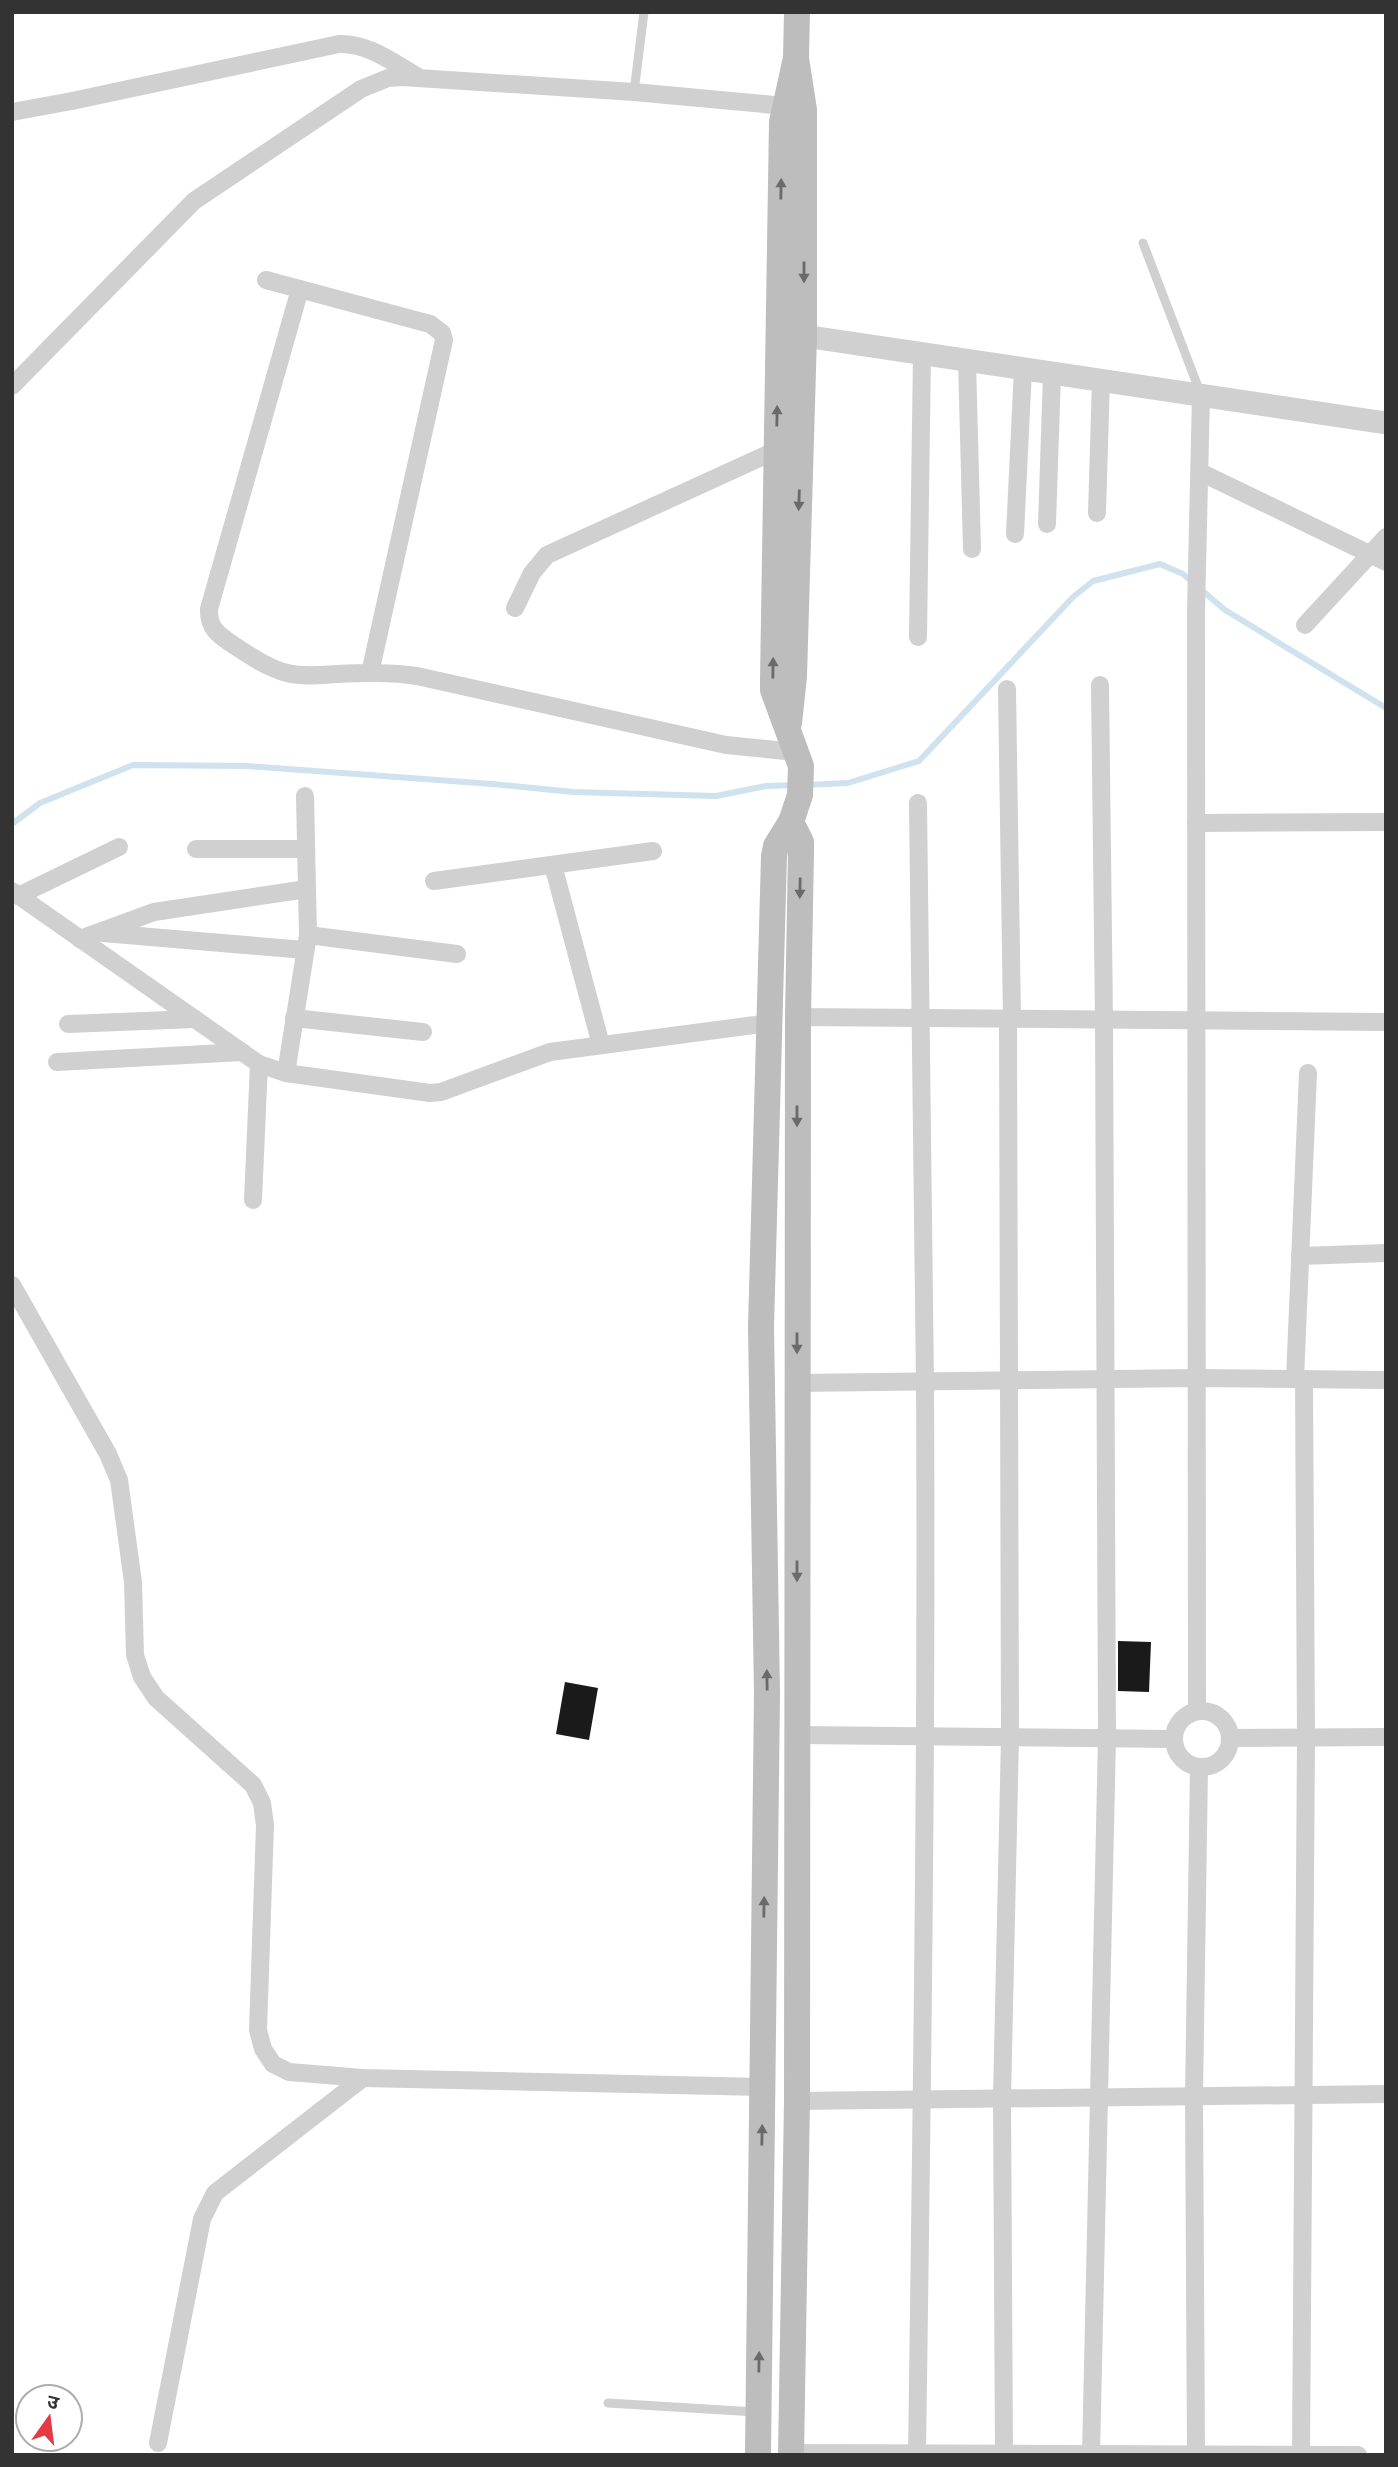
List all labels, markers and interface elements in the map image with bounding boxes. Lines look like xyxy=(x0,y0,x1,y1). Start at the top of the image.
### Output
one-way arrow xyxy=(775,178,787,200)
one-way arrow xyxy=(798,262,810,284)
one-way arrow xyxy=(771,405,783,427)
one-way arrow xyxy=(794,489,805,511)
one-way arrow xyxy=(767,657,779,679)
one-way arrow xyxy=(795,877,806,899)
one-way arrow xyxy=(791,1105,803,1127)
one-way arrow xyxy=(791,1332,803,1354)
one-way arrow xyxy=(791,1560,803,1582)
one-way arrow xyxy=(761,1668,773,1690)
one-way arrow xyxy=(759,1896,770,1918)
one-way arrow xyxy=(756,2123,768,2145)
one-way arrow xyxy=(753,2351,765,2373)
north arrow xyxy=(14,2383,84,2453)
text: उ xyxy=(45,2389,62,2415)

